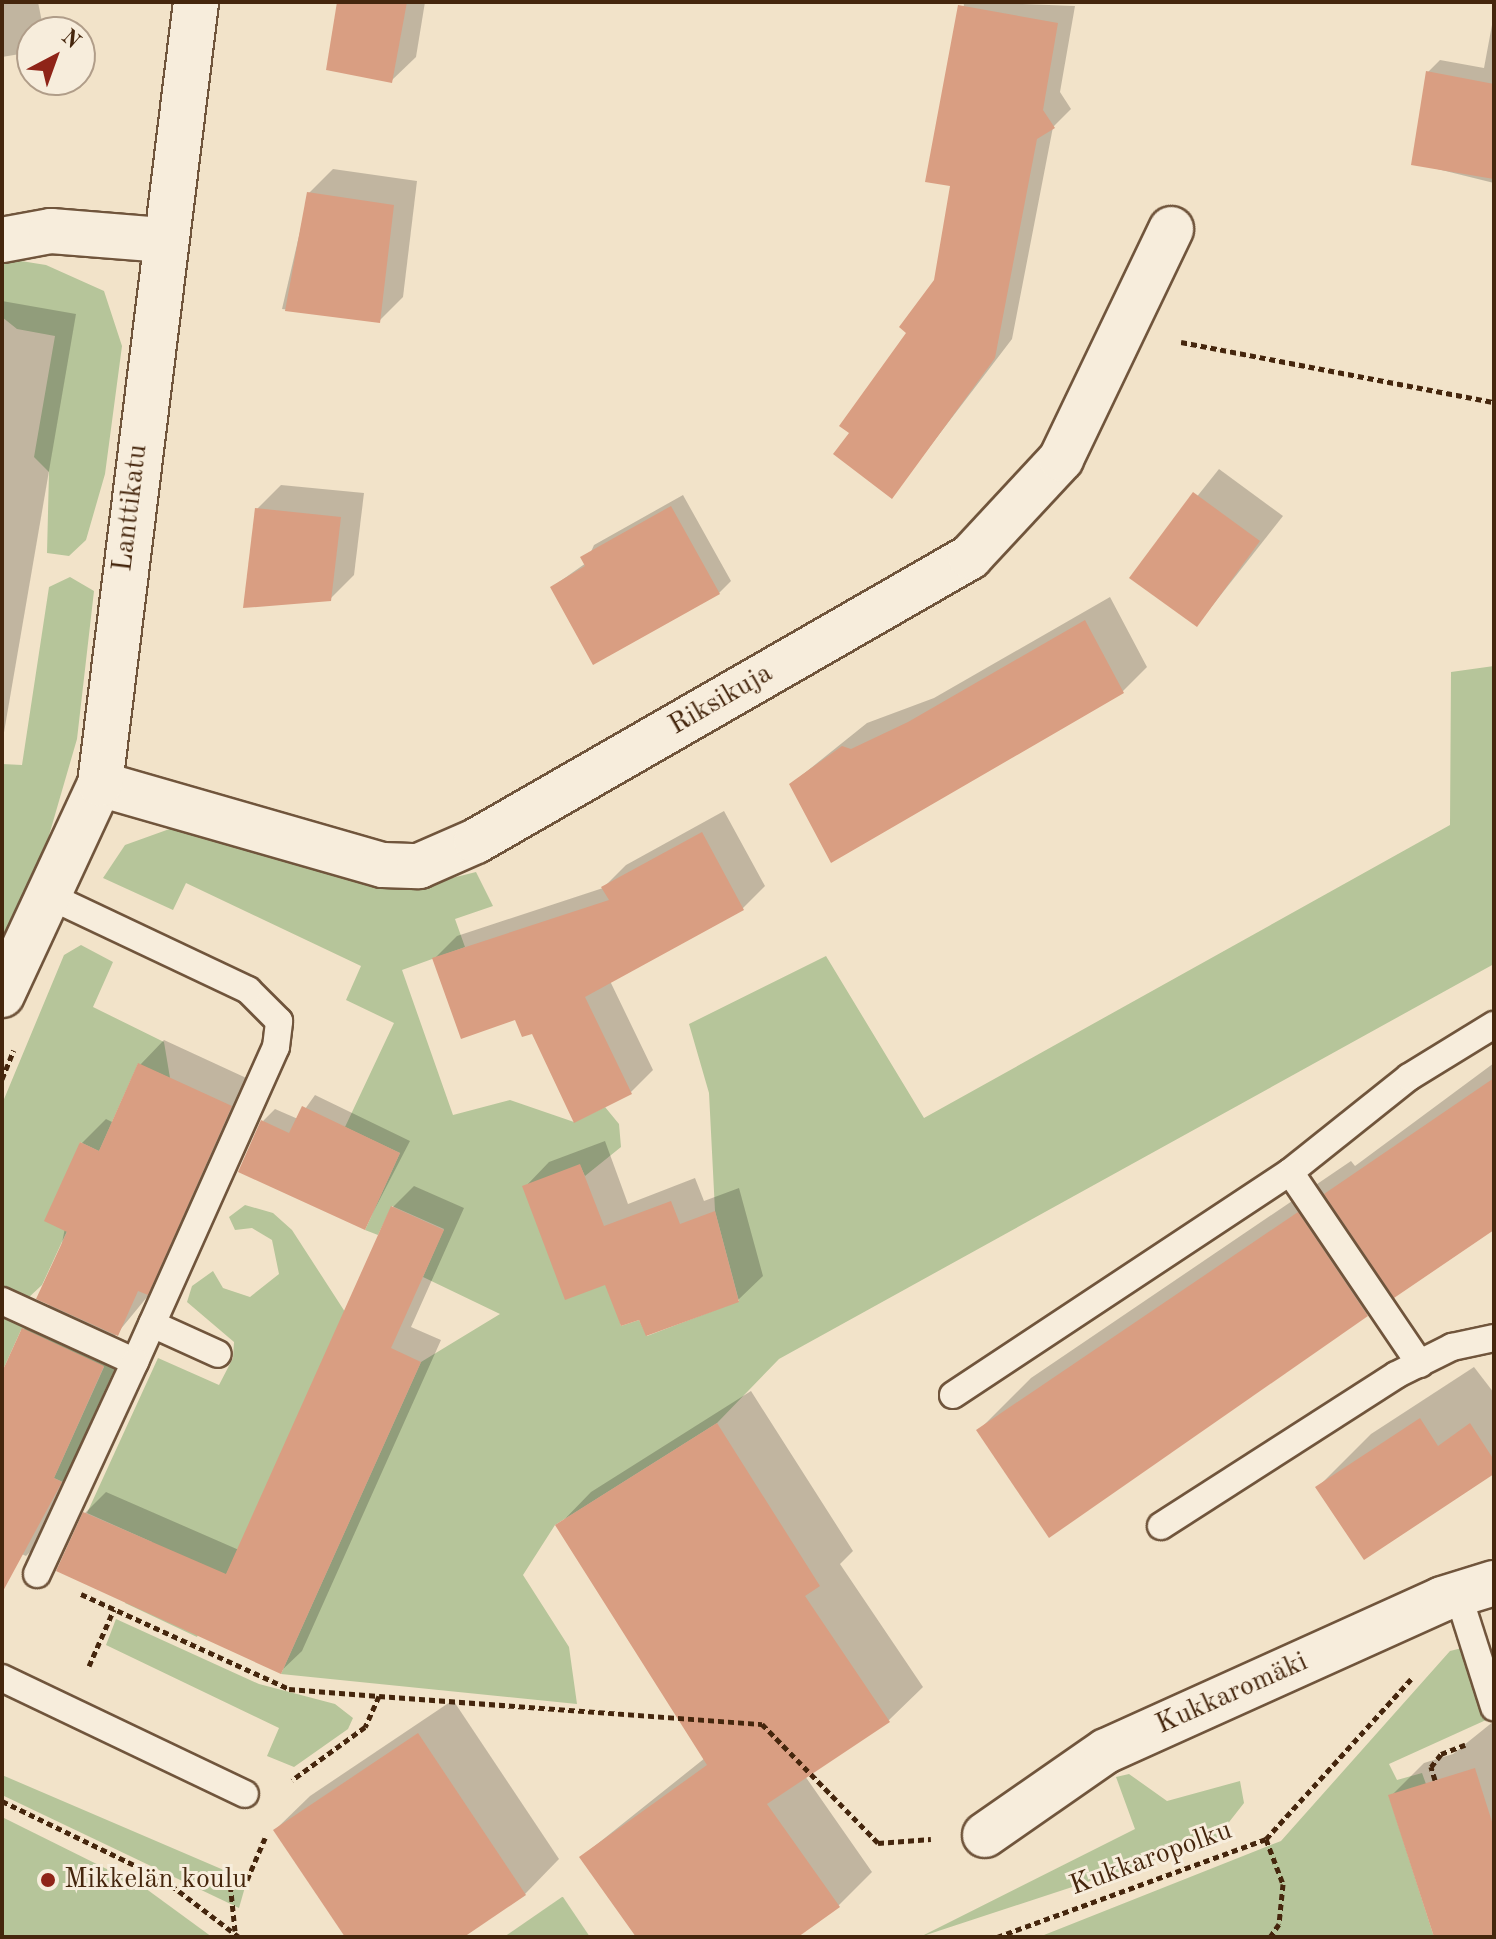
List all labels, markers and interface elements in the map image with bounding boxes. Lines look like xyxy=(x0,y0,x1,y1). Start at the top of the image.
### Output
north arrow xyxy=(16,16,96,96)
text: N xyxy=(57,26,84,53)
street label: Lanttikatu xyxy=(107,442,155,574)
street label: Riksikuja xyxy=(663,657,779,743)
street label: Kukkaromäki xyxy=(1151,1646,1313,1742)
street label: Kukkaropolku xyxy=(1065,1814,1237,1904)
place label: Mikkelän koulu xyxy=(64,1863,247,1897)
marker: Mikkelän koulu xyxy=(39,1871,57,1889)

